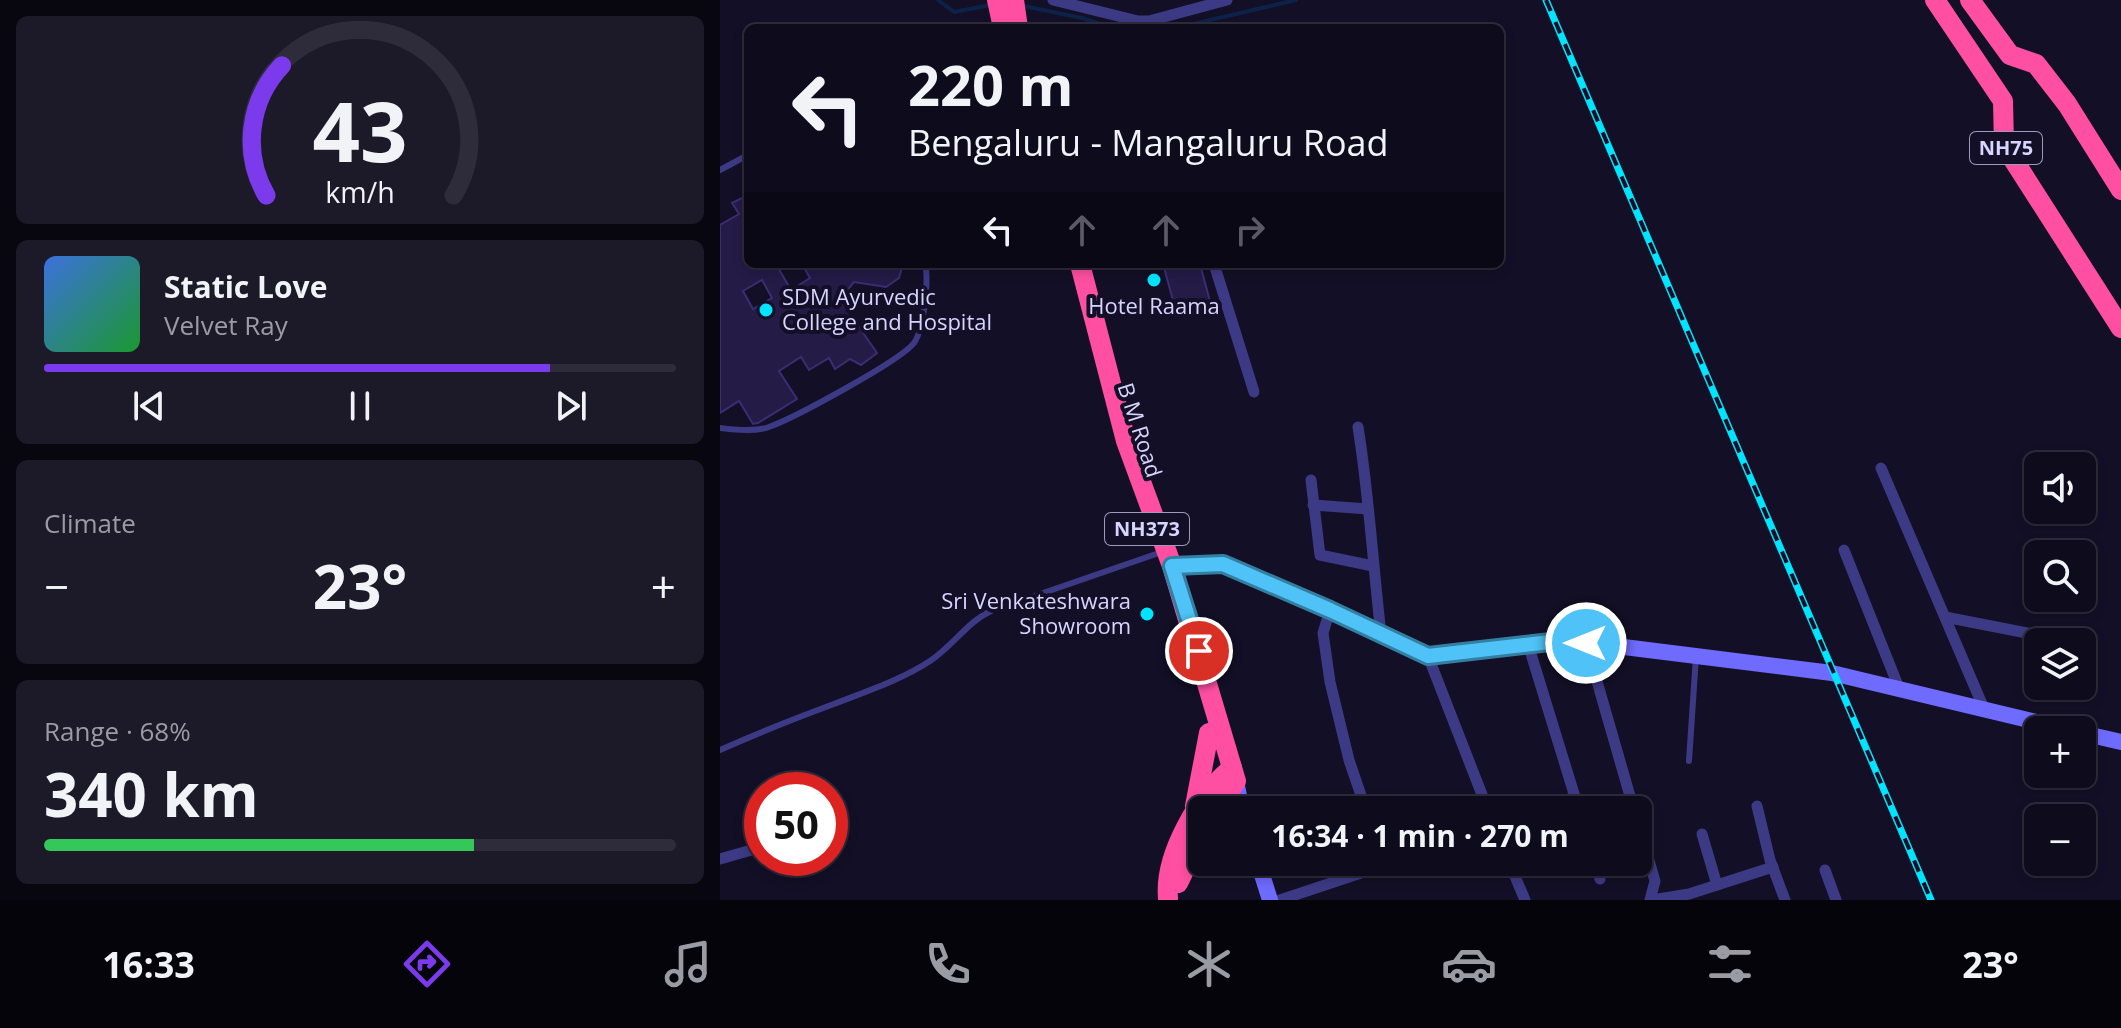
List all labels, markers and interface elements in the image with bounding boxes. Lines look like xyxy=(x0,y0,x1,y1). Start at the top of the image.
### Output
text: 220 m xyxy=(908,46,1074,122)
icon: left xyxy=(776,56,880,160)
text: 43 xyxy=(312,73,408,186)
text: Bengaluru - Mangaluru Road xyxy=(908,118,1389,167)
road number: NH75 xyxy=(1970,132,2042,164)
text: km/h xyxy=(325,172,395,211)
icon: left xyxy=(976,208,1020,252)
icon: ahead xyxy=(1060,208,1104,252)
icon: ahead xyxy=(1144,208,1188,252)
icon: right xyxy=(1228,208,1272,252)
text: Static Love xyxy=(164,266,327,307)
marker: Hotel Raama xyxy=(1145,271,1163,289)
place label: SDM Ayurvedic College and Hospital xyxy=(782,281,992,336)
place label: Hotel Raama xyxy=(1088,290,1220,320)
marker: SDM Ayurvedic College and Hospital xyxy=(757,301,775,319)
text: Velvet Ray xyxy=(164,307,288,343)
street label: B M Road xyxy=(1112,378,1170,481)
icon: previous xyxy=(127,384,171,428)
icon: pause xyxy=(338,384,382,428)
icon: next xyxy=(549,384,593,428)
map controls xyxy=(2024,452,2096,876)
button: sound xyxy=(2024,452,2096,524)
text: Climate xyxy=(44,505,136,541)
road number: NH373 xyxy=(1105,513,1189,545)
button: search xyxy=(2024,540,2096,612)
text: 23° xyxy=(313,545,407,627)
text: − xyxy=(44,556,69,616)
text: + xyxy=(651,556,676,616)
place label: Sri Venkateshwara Showroom xyxy=(941,585,1131,640)
position arrow xyxy=(1544,601,1628,685)
marker: Sri Venkateshwara Showroom xyxy=(1138,605,1156,623)
pin xyxy=(1165,617,1233,685)
button: layers xyxy=(2024,628,2096,700)
icon: arrive xyxy=(1177,629,1221,673)
text: Range · 68% xyxy=(44,713,191,749)
button: + xyxy=(2024,716,2096,788)
text: 340 km xyxy=(44,753,259,835)
speed limit sign: 50 xyxy=(744,772,848,876)
button: − xyxy=(2024,804,2096,876)
text: 16:34 · 1 min · 270 m xyxy=(1271,815,1569,856)
icon: directions xyxy=(399,936,455,992)
icon: music xyxy=(660,936,716,992)
icon: phone xyxy=(920,936,976,992)
icon: climate xyxy=(1181,936,1237,992)
icon: car xyxy=(1441,936,1497,992)
icon: filters xyxy=(1702,936,1758,992)
text: 16:33 xyxy=(102,940,195,989)
text: 23° xyxy=(1962,940,2019,989)

